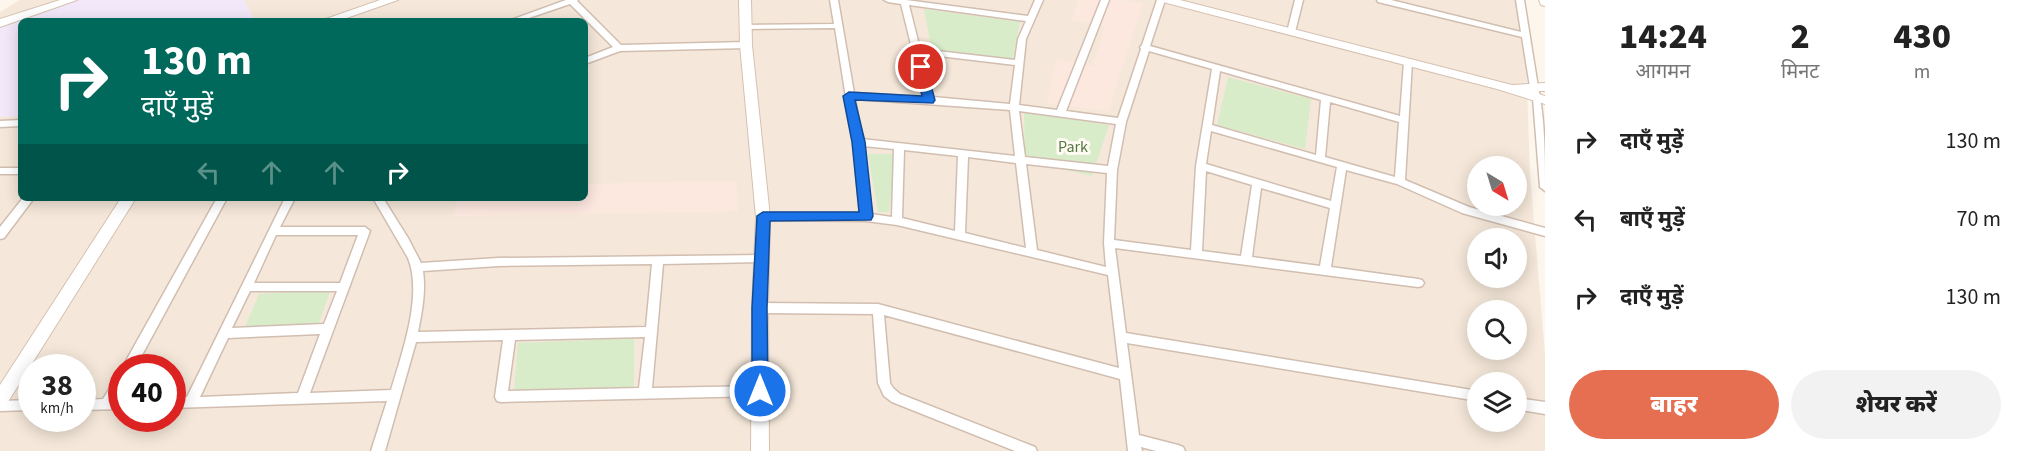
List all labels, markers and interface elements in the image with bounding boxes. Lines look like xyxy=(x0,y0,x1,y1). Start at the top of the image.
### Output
text: 14:24 xyxy=(1619,11,1707,62)
text: 2 xyxy=(1791,11,1810,62)
text: 430 xyxy=(1893,11,1951,62)
text: 130 m xyxy=(141,31,252,91)
pin xyxy=(895,41,946,92)
icon: right xyxy=(42,42,120,120)
icon: arrive xyxy=(904,50,937,83)
text: आगमन xyxy=(1636,58,1690,86)
text: मिनट xyxy=(1781,58,1819,86)
text: m xyxy=(1914,58,1930,86)
text: दाएँ मुड़ें xyxy=(141,87,213,126)
icon: right xyxy=(1569,125,1602,158)
text: दाएँ मुड़ें xyxy=(1620,125,1683,157)
text: 130 m xyxy=(1946,125,2001,157)
park label: Park xyxy=(1058,136,1088,158)
icon: left xyxy=(192,156,225,189)
icon: ahead xyxy=(255,156,288,189)
icon: ahead xyxy=(318,156,351,189)
icon: right xyxy=(381,156,414,189)
north arrow xyxy=(1467,156,1527,216)
map controls xyxy=(1467,156,1527,432)
icon: left xyxy=(1569,203,1602,236)
text: बाएँ मुड़ें xyxy=(1620,203,1685,235)
text: 70 m xyxy=(1956,203,2001,235)
button: sound xyxy=(1467,228,1527,288)
icon: right xyxy=(1569,281,1602,314)
text: दाएँ मुड़ें xyxy=(1620,281,1683,313)
text: 130 m xyxy=(1946,281,2001,313)
button: search xyxy=(1467,300,1527,360)
speed limit sign: 40 xyxy=(108,354,186,432)
position arrow xyxy=(728,359,792,423)
text: 38 xyxy=(41,364,73,407)
button: बाहर xyxy=(1569,370,1779,439)
button: शेयर करें xyxy=(1791,370,2001,439)
button: layers xyxy=(1467,372,1527,432)
text: km/h xyxy=(40,398,74,419)

